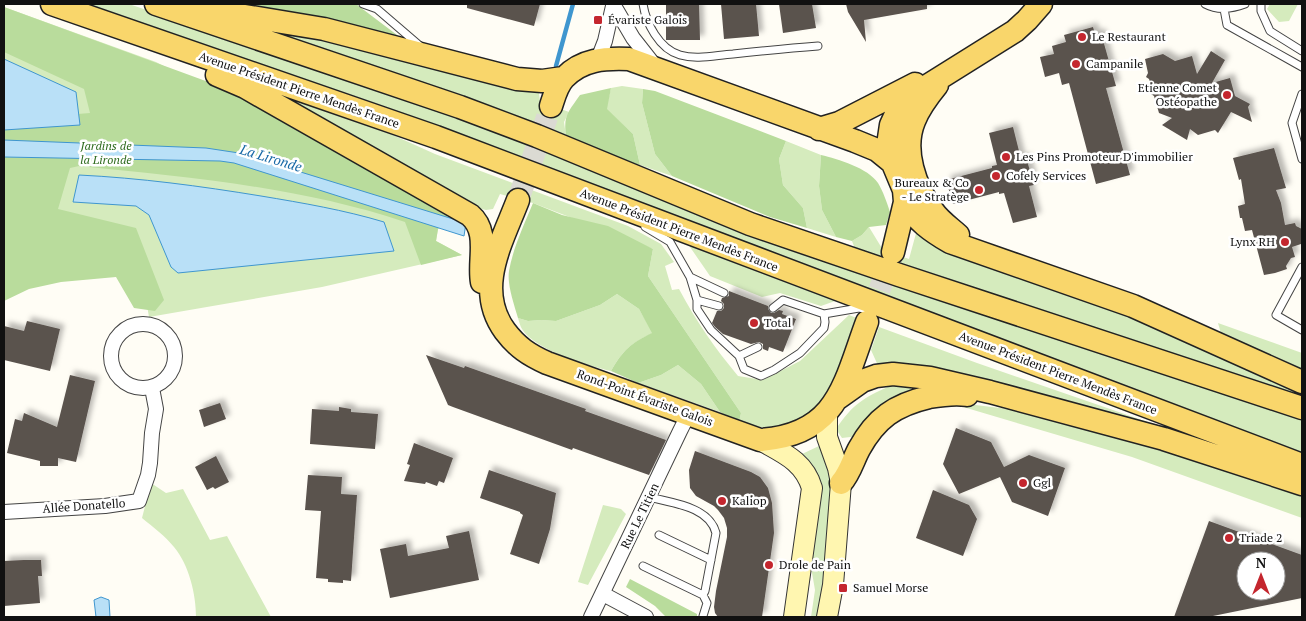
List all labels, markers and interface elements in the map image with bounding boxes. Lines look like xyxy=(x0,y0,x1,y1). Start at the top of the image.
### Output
place label: Évariste Galois xyxy=(608,12,687,27)
marker: Évariste Galois xyxy=(592,14,604,26)
place label: Le Restaurant xyxy=(1092,29,1166,44)
marker: Le Restaurant xyxy=(1076,31,1088,43)
street label: Avenue Président Pierre Mendès France xyxy=(197,48,401,131)
place label: Campanile xyxy=(1086,56,1143,71)
marker: Campanile xyxy=(1070,58,1082,70)
place label: Etienne Comet Ostéopathe xyxy=(1138,80,1218,109)
marker: Etienne Comet Ostéopathe xyxy=(1221,89,1233,101)
park label: Jardins de la Lironde xyxy=(79,138,132,167)
water label: La Lironde xyxy=(237,139,305,176)
place label: Les Pins Promoteur D'immobilier xyxy=(1016,149,1193,164)
marker: Les Pins Promoteur D'immobilier xyxy=(1000,151,1012,163)
place label: Cofely Services xyxy=(1006,168,1086,183)
marker: Cofely Services xyxy=(990,170,1002,182)
place label: Bureaux & Co - Le Stratège xyxy=(895,175,969,204)
marker: Bureaux & Co - Le Stratège xyxy=(973,184,985,196)
street label: Avenue Président Pierre Mendès France xyxy=(578,185,780,274)
place label: Lynx RH xyxy=(1230,234,1275,249)
marker: Lynx RH xyxy=(1279,236,1291,248)
place label: Total xyxy=(764,315,792,330)
marker: Total xyxy=(748,317,760,329)
street label: Avenue Président Pierre Mendès France xyxy=(957,328,1159,417)
street label: Rond-Point Évariste Galois xyxy=(575,366,715,429)
place label: Ggl xyxy=(1033,475,1052,490)
marker: Ggl xyxy=(1017,477,1029,489)
street label: Rue Le Titien xyxy=(617,480,662,551)
place label: Kaliop xyxy=(732,493,767,508)
street label: Allée Donatello xyxy=(42,495,126,516)
marker: Kaliop xyxy=(716,495,728,507)
place label: Triade 2 xyxy=(1239,530,1282,545)
marker: Triade 2 xyxy=(1223,532,1235,544)
north arrow xyxy=(1236,551,1286,601)
text: N xyxy=(1256,553,1267,572)
place label: Drole de Pain xyxy=(779,557,851,572)
marker: Drole de Pain xyxy=(763,559,775,571)
place label: Samuel Morse xyxy=(853,580,928,595)
marker: Samuel Morse xyxy=(837,582,849,594)

